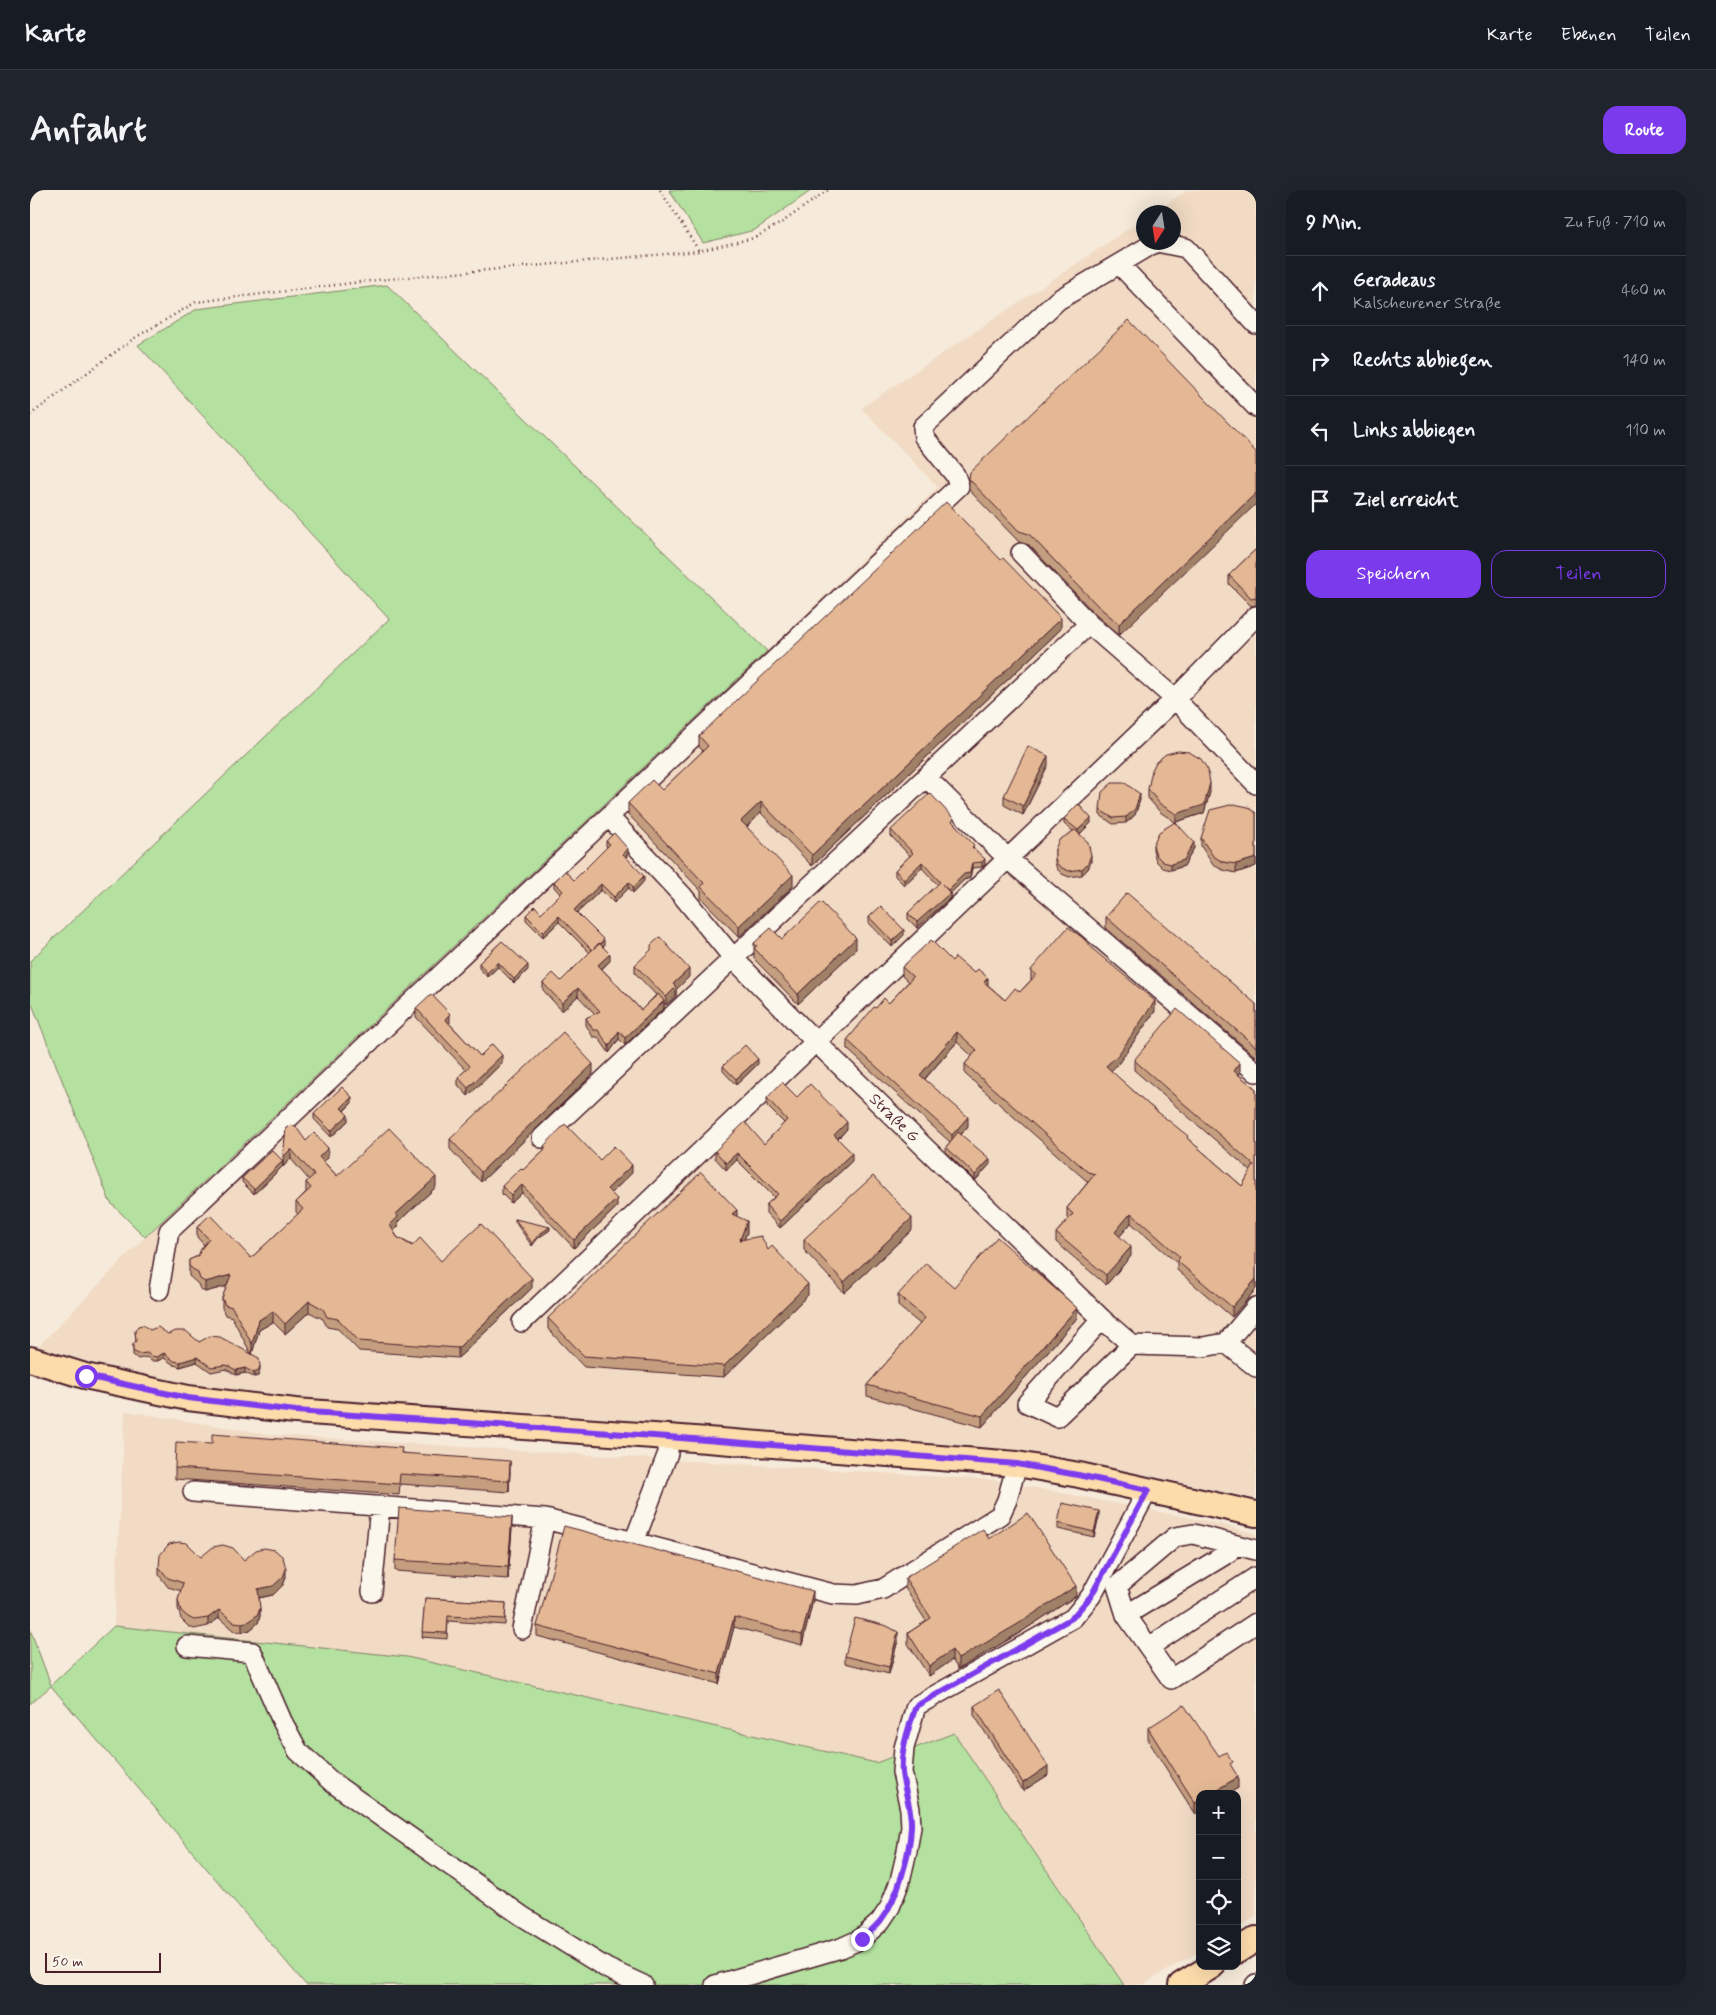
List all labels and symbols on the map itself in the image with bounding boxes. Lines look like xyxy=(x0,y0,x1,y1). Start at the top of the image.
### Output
north arrow xyxy=(1136,205,1181,250)
street label: Straße G xyxy=(864,1089,924,1147)
route start xyxy=(75,1365,98,1388)
route end xyxy=(851,1928,874,1951)
scale bar xyxy=(45,1950,161,1973)

